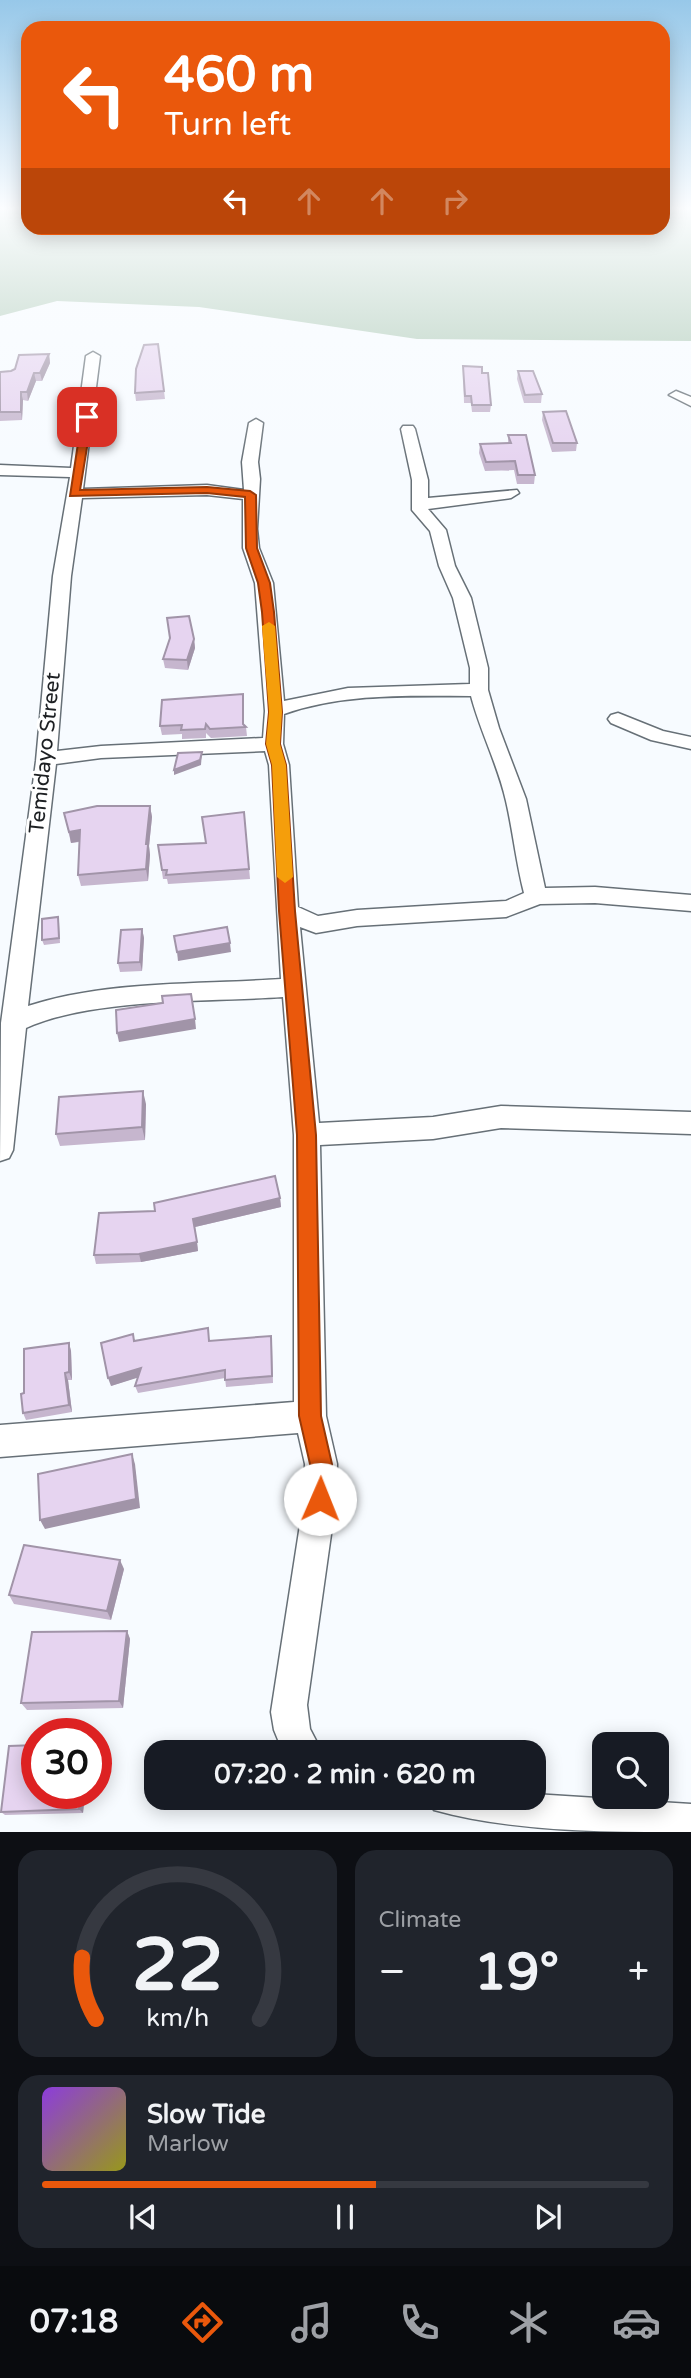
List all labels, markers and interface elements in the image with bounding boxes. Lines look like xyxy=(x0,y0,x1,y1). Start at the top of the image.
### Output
text: 460 m xyxy=(164,46,314,105)
icon: left xyxy=(49,49,140,140)
text: Turn left xyxy=(164,106,291,144)
icon: left xyxy=(217,182,255,220)
icon: ahead xyxy=(290,182,328,220)
icon: ahead xyxy=(363,182,401,220)
icon: right xyxy=(436,182,474,220)
pin xyxy=(57,387,117,447)
icon: arrive xyxy=(68,398,106,436)
street label: Temidayo Street xyxy=(24,671,66,835)
position arrow xyxy=(283,1462,357,1536)
speed limit sign: 30 xyxy=(21,1718,112,1809)
map controls xyxy=(592,1732,669,1809)
button: search xyxy=(592,1732,669,1809)
text: 07:20 · 2 min · 620 m xyxy=(214,1759,476,1790)
text: Climate xyxy=(379,1906,461,1934)
text: 22 xyxy=(132,1923,223,2011)
text: 19° xyxy=(474,1941,559,2004)
text: − xyxy=(379,1949,406,1995)
text: + xyxy=(628,1949,649,1995)
text: km/h xyxy=(146,2003,209,2033)
text: Slow Tide xyxy=(147,2099,265,2130)
text: Marlow xyxy=(147,2130,229,2158)
icon: previous xyxy=(124,2198,162,2236)
icon: pause xyxy=(326,2198,364,2236)
icon: next xyxy=(529,2198,567,2236)
icon: directions xyxy=(178,2298,227,2347)
icon: music xyxy=(287,2298,336,2347)
icon: phone xyxy=(395,2298,444,2347)
icon: climate xyxy=(504,2298,553,2347)
icon: car xyxy=(612,2298,661,2347)
text: 07:18 xyxy=(30,2303,118,2341)

